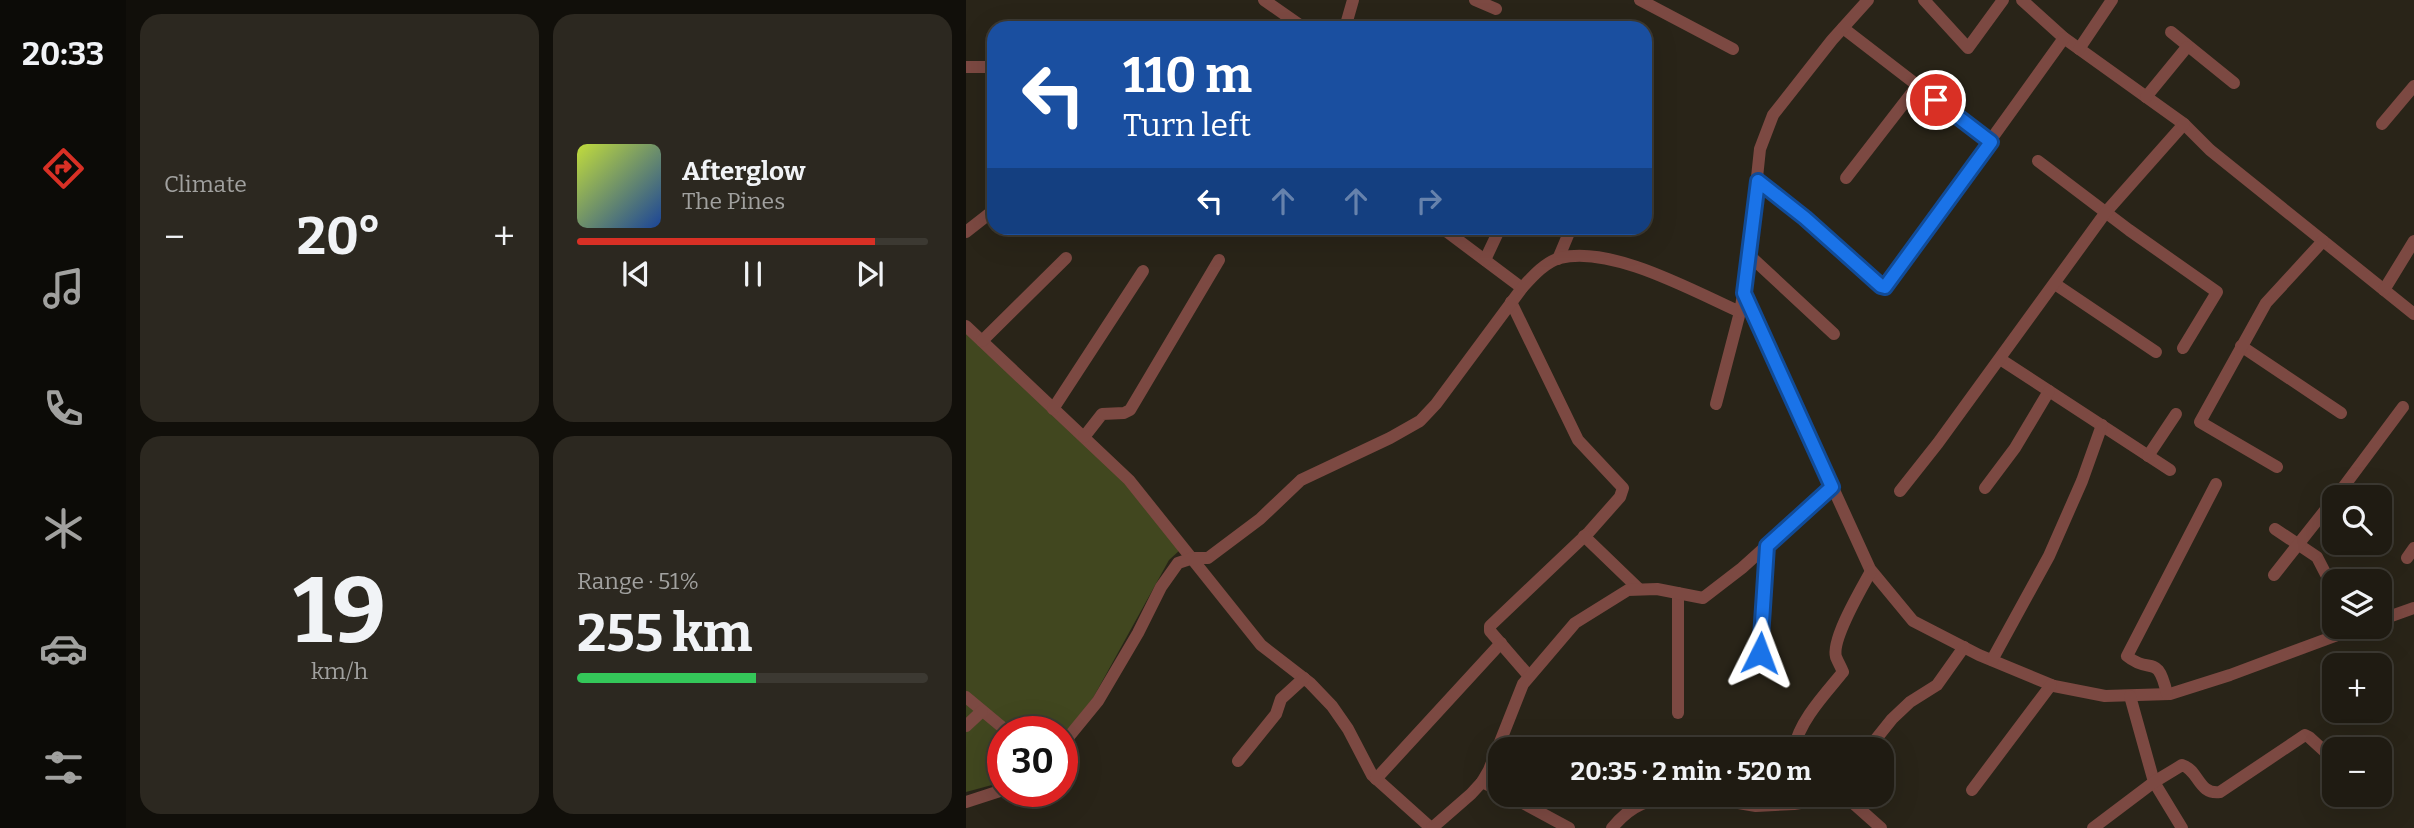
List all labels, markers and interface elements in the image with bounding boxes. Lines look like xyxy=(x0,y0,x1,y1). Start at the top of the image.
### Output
text: 20:33 xyxy=(22,35,104,73)
text: 110 m xyxy=(1123,46,1252,105)
icon: left xyxy=(1008,49,1099,140)
pin xyxy=(1906,70,1966,130)
icon: arrive xyxy=(1917,81,1955,119)
text: Turn left xyxy=(1123,106,1251,144)
icon: directions xyxy=(39,144,88,193)
text: Afterglow xyxy=(682,156,805,187)
text: Climate xyxy=(164,170,247,198)
icon: left xyxy=(1191,182,1229,220)
icon: ahead xyxy=(1264,182,1302,220)
icon: ahead xyxy=(1337,182,1375,220)
icon: right xyxy=(1410,182,1448,220)
text: The Pines xyxy=(682,187,785,215)
text: 20° xyxy=(297,205,381,268)
text: − xyxy=(164,214,185,260)
text: + xyxy=(493,214,515,260)
icon: previous xyxy=(617,255,655,293)
icon: pause xyxy=(734,255,772,293)
icon: next xyxy=(851,255,889,293)
icon: music xyxy=(39,264,88,313)
icon: phone xyxy=(39,384,88,433)
map controls xyxy=(2322,485,2392,807)
button: search xyxy=(2322,485,2392,555)
icon: climate xyxy=(39,504,88,553)
text: 19 xyxy=(293,557,386,666)
text: Range · 51% xyxy=(577,567,699,595)
button: layers xyxy=(2322,569,2392,639)
text: 255 km xyxy=(577,602,752,665)
position arrow xyxy=(1723,616,1797,690)
icon: car xyxy=(39,624,88,673)
button: + xyxy=(2322,653,2392,723)
text: km/h xyxy=(311,657,368,685)
speed limit sign: 30 xyxy=(987,716,1078,807)
button: − xyxy=(2322,737,2392,807)
icon: filters xyxy=(39,743,88,792)
text: 20:35 · 2 min · 520 m xyxy=(1571,756,1811,787)

